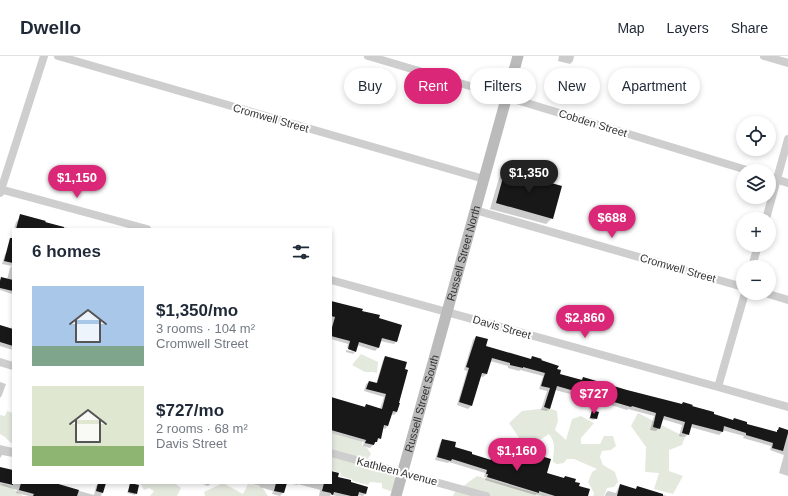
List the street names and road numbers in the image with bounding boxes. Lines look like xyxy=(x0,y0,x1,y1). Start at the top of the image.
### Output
street label: Cromwell Street xyxy=(232,101,310,135)
street label: Cobden Street xyxy=(557,107,629,139)
street label: Russell Street North xyxy=(444,204,482,302)
street label: Cromwell Street xyxy=(639,251,717,285)
street label: Davis Street xyxy=(472,313,532,341)
street label: Russell Street South xyxy=(402,354,441,453)
street label: Kathleen Avenue xyxy=(355,454,439,488)

